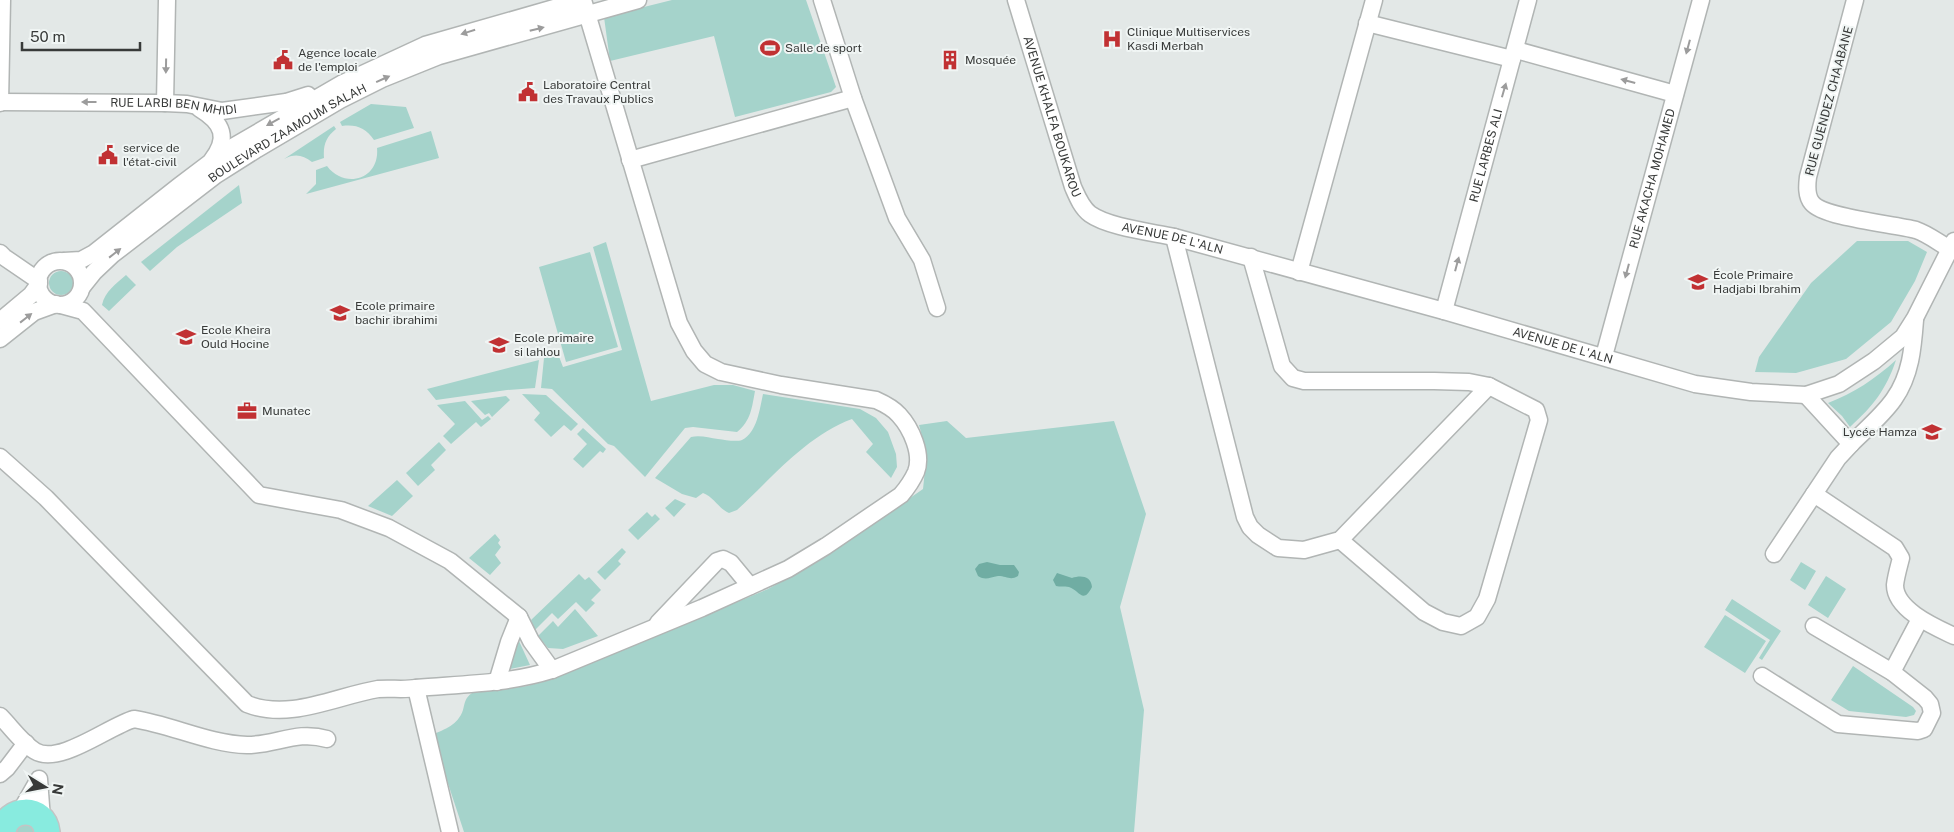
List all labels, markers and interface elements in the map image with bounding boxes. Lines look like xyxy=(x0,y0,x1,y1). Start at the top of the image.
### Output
scale bar xyxy=(22,20,140,52)
one-way arrow xyxy=(530,24,545,32)
place label: Clinique Multiservices Kasdi Merbah xyxy=(1127,25,1250,53)
street label: RUE GUENDEZ CHAABANE xyxy=(1802,25,1856,177)
text: 50 m xyxy=(30,28,65,45)
hospital icon: Clinique Multiservices Kasdi Merbah xyxy=(1101,28,1123,50)
one-way arrow xyxy=(460,29,475,36)
street label: AVENUE KHALFA BOUKAROU xyxy=(1020,34,1084,199)
sports icon: Salle de sport xyxy=(759,37,781,59)
one-way arrow xyxy=(1684,39,1692,55)
place label: Salle de sport xyxy=(785,41,862,55)
place label: Agence locale de l'emploi xyxy=(298,46,377,74)
public building icon: Agence locale de l'emploi xyxy=(272,49,294,71)
building icon: Mosquée xyxy=(939,49,961,71)
place label: Mosquée xyxy=(965,53,1016,67)
one-way arrow xyxy=(161,58,169,74)
one-way arrow xyxy=(376,75,390,83)
one-way arrow xyxy=(1621,77,1636,85)
place label: Laboratoire Central des Travaux Publics xyxy=(543,78,654,106)
street label: BOULEVARD ZAAMOUM SALAH xyxy=(205,81,369,185)
public building icon: Laboratoire Central des Travaux Publics xyxy=(517,81,539,103)
one-way arrow xyxy=(1500,82,1508,97)
street label: RUE LARBI BEN MHIDI xyxy=(110,96,238,118)
one-way arrow xyxy=(81,98,97,106)
street label: RUE LARBES ALI xyxy=(1467,107,1505,204)
street label: RUE AKACHA MOHAMED xyxy=(1627,107,1678,250)
one-way arrow xyxy=(267,118,280,127)
place label: service de l'état-civil xyxy=(123,141,180,169)
public building icon: service de l'état-civil xyxy=(97,144,119,166)
street label: AVENUE DE L'ALN xyxy=(1120,220,1225,257)
one-way arrow xyxy=(108,247,121,258)
one-way arrow xyxy=(1453,256,1461,271)
one-way arrow xyxy=(1623,264,1631,279)
place label: École Primaire Hadjabi Ibrahim xyxy=(1713,268,1801,296)
school or university icon: École Primaire Hadjabi Ibrahim xyxy=(1687,271,1709,293)
place label: Ecole primaire bachir ibrahimi xyxy=(355,299,437,327)
school or university icon: Ecole primaire bachir ibrahimi xyxy=(329,302,351,324)
one-way arrow xyxy=(19,313,33,323)
place label: Ecole Kheira Ould Hocine xyxy=(201,323,271,351)
street label: AVENUE DE L'ALN xyxy=(1511,324,1615,367)
school or university icon: Ecole Kheira Ould Hocine xyxy=(175,326,197,348)
place label: Ecole primaire si lahlou xyxy=(514,331,594,359)
school or university icon: Ecole primaire si lahlou xyxy=(488,334,510,356)
office icon: Munatec xyxy=(236,400,258,422)
place label: Munatec xyxy=(262,404,311,418)
school or university icon: Lycée Hamza xyxy=(1921,421,1943,443)
place label: Lycée Hamza xyxy=(1843,425,1917,439)
north arrow xyxy=(20,762,70,812)
text: N xyxy=(49,782,67,796)

